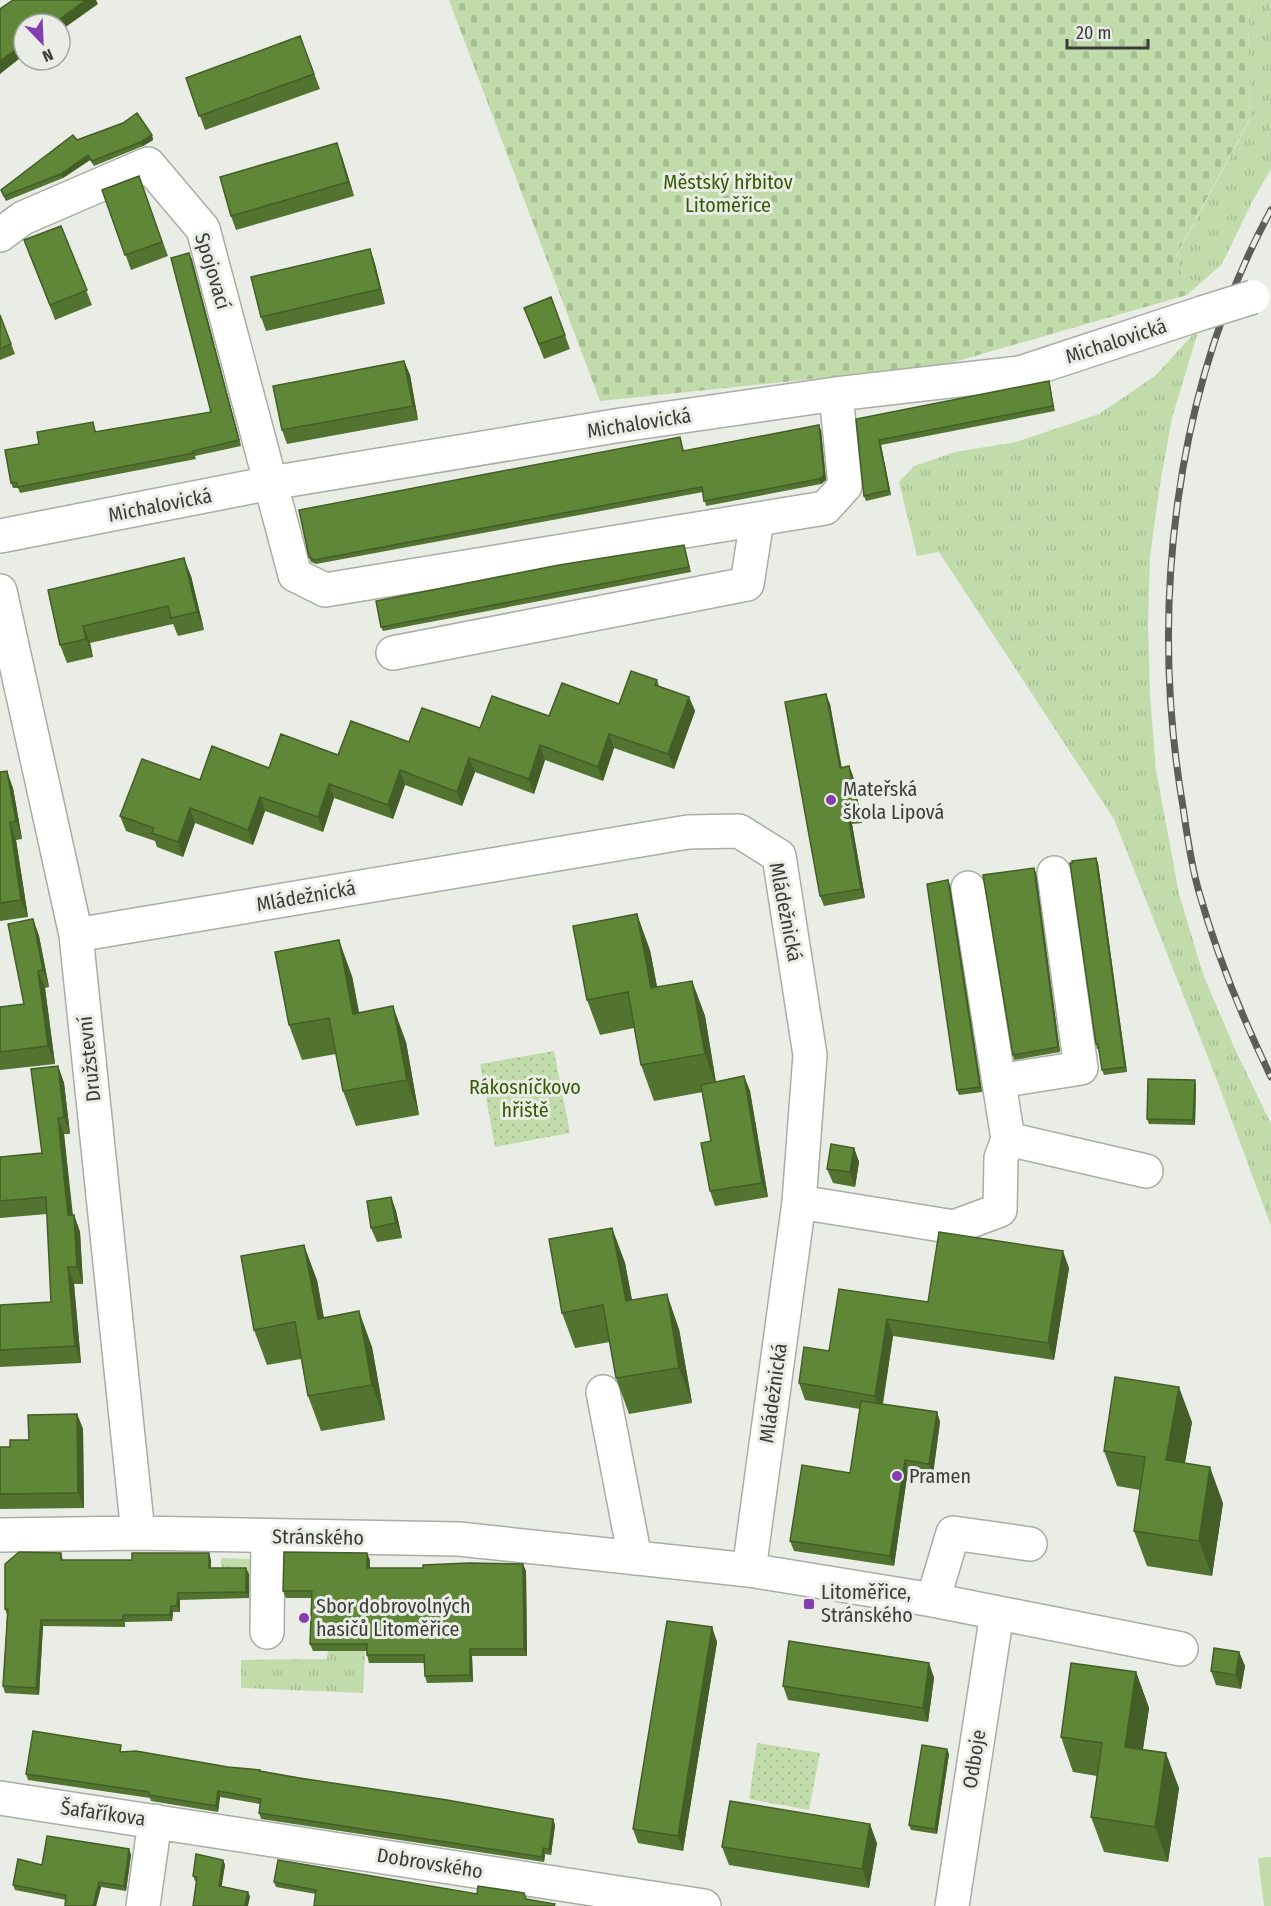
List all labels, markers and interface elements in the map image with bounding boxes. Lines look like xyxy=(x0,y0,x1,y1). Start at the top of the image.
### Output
north arrow xyxy=(12,12,72,72)
scale bar xyxy=(1067,12,1148,50)
text: 20 m xyxy=(1076,22,1111,44)
text: N xyxy=(40,45,56,66)
park label: Městský hřbitov Litoměřice xyxy=(663,170,793,217)
street label: Spojovací xyxy=(190,230,236,312)
street label: Michalovická xyxy=(1062,313,1170,369)
street label: Michalovická xyxy=(585,403,693,443)
street label: Michalovická xyxy=(106,483,214,527)
place label: Mateřská škola Lipová xyxy=(843,777,944,824)
marker: Mateřská škola Lipová xyxy=(824,793,838,807)
street label: Mládežnická xyxy=(765,860,807,964)
street label: Mládežnická xyxy=(254,875,358,917)
street label: Družstevní xyxy=(73,1015,105,1103)
park label: Rákosníčkovo hřiště xyxy=(469,1075,581,1122)
street label: Mládežnická xyxy=(754,1342,792,1444)
place label: Pramen xyxy=(909,1464,971,1488)
marker: Pramen xyxy=(890,1469,904,1483)
street label: Stránského xyxy=(272,1524,364,1550)
place label: Litoměřice, Stránského xyxy=(821,1580,913,1627)
place label: Sbor dobrovolných hasičů Litoměřice xyxy=(316,1594,470,1641)
marker: Litoměřice, Stránského xyxy=(802,1597,816,1611)
marker: Sbor dobrovolných hasičů Litoměřice xyxy=(297,1611,311,1625)
street label: Odboje xyxy=(958,1728,990,1790)
street label: Šafaříkova xyxy=(59,1795,147,1831)
street label: Dobrovského xyxy=(375,1843,485,1883)

